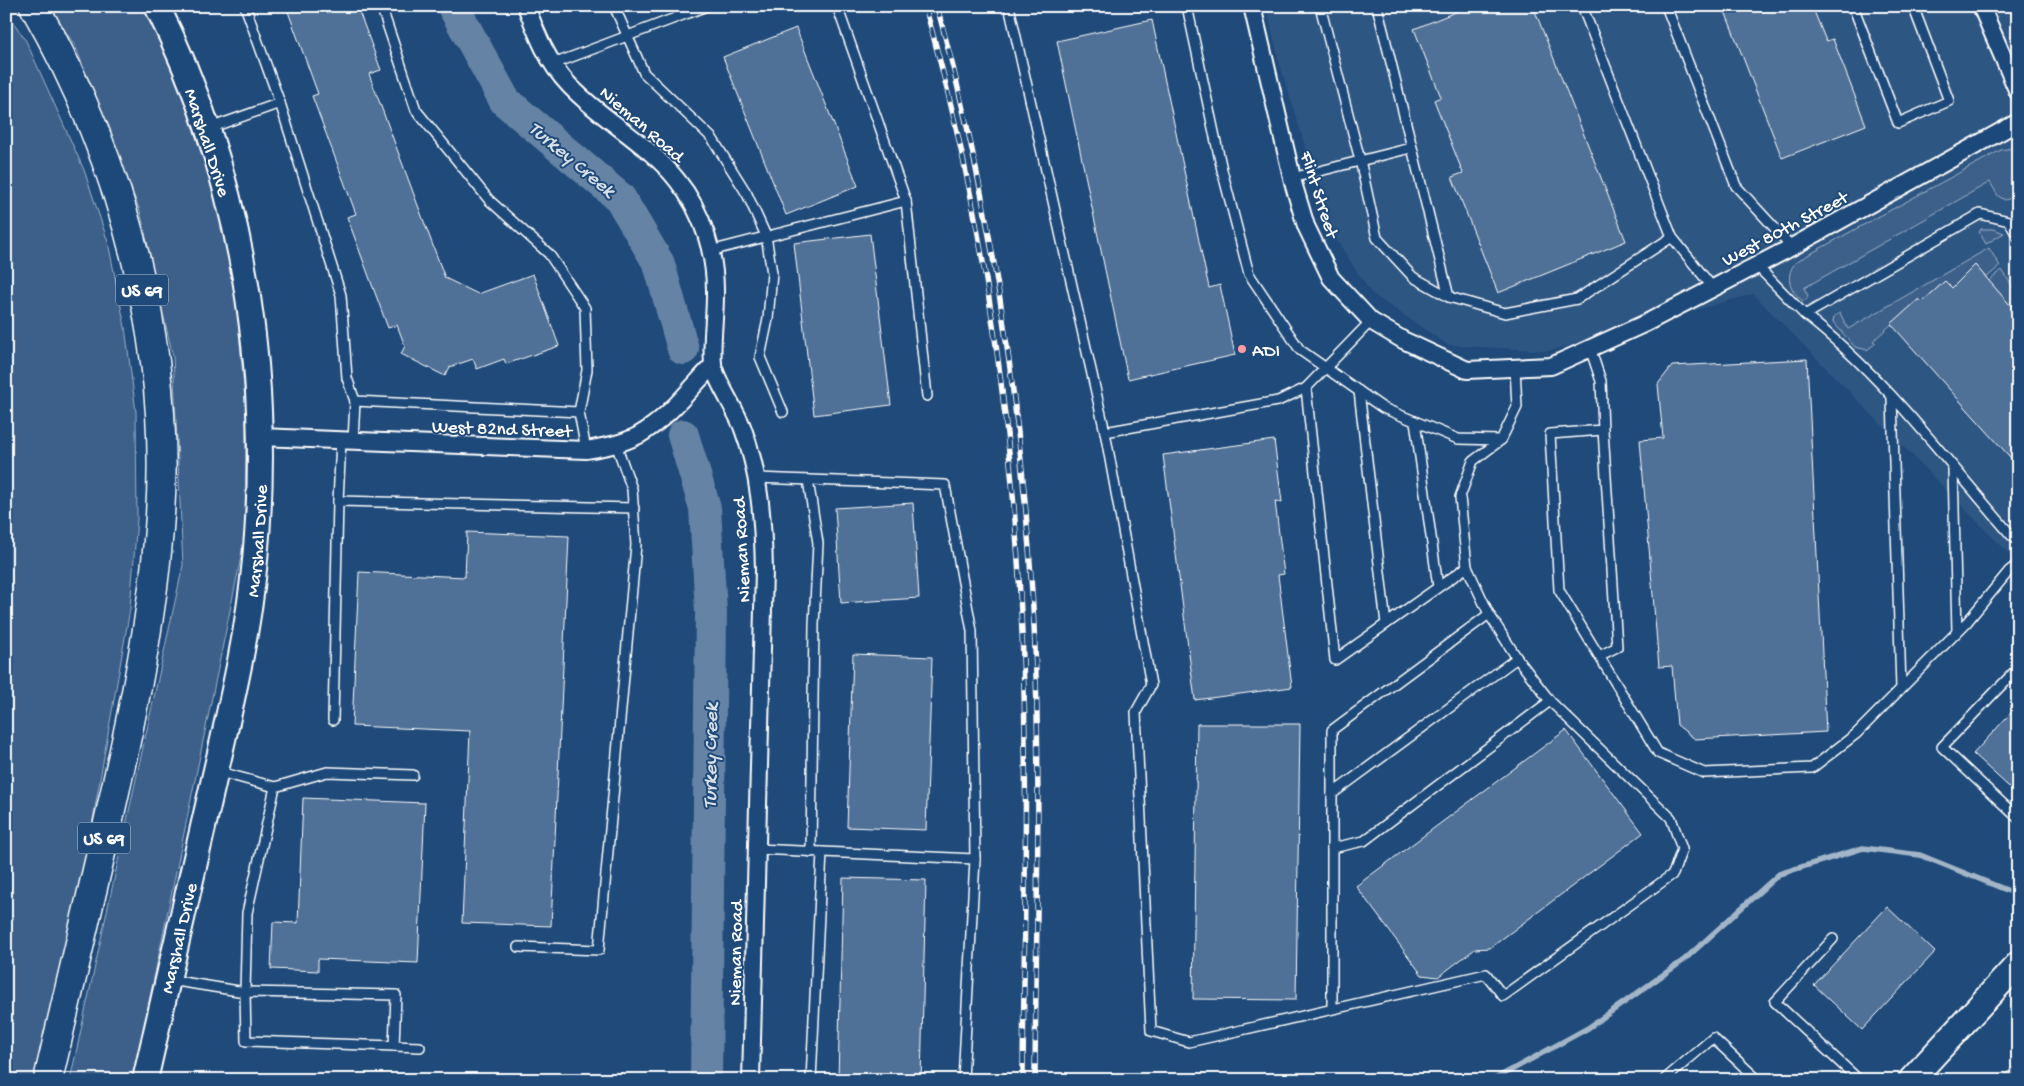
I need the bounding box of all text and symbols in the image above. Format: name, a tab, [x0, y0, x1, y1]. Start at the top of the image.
street label: Nieman Road	[593, 82, 689, 170]
street label: Marshall Drive	[177, 86, 234, 200]
water label: Turkey Creek	[523, 118, 620, 205]
street label: Flint Street	[1293, 148, 1343, 244]
street label: West 80th Street	[1719, 186, 1855, 273]
road number: US 69	[116, 274, 168, 306]
place label: ADI	[1252, 341, 1280, 364]
marker: ADI	[1236, 343, 1248, 355]
street label: West 82nd Street	[431, 417, 575, 445]
street label: Marshall Drive	[243, 484, 275, 599]
street label: Nieman Road	[729, 495, 758, 603]
water label: Turkey Creek	[700, 701, 725, 809]
road number: US 69	[78, 822, 130, 854]
street label: Marshall Drive	[157, 881, 205, 996]
street label: Nieman Road	[725, 898, 750, 1006]

